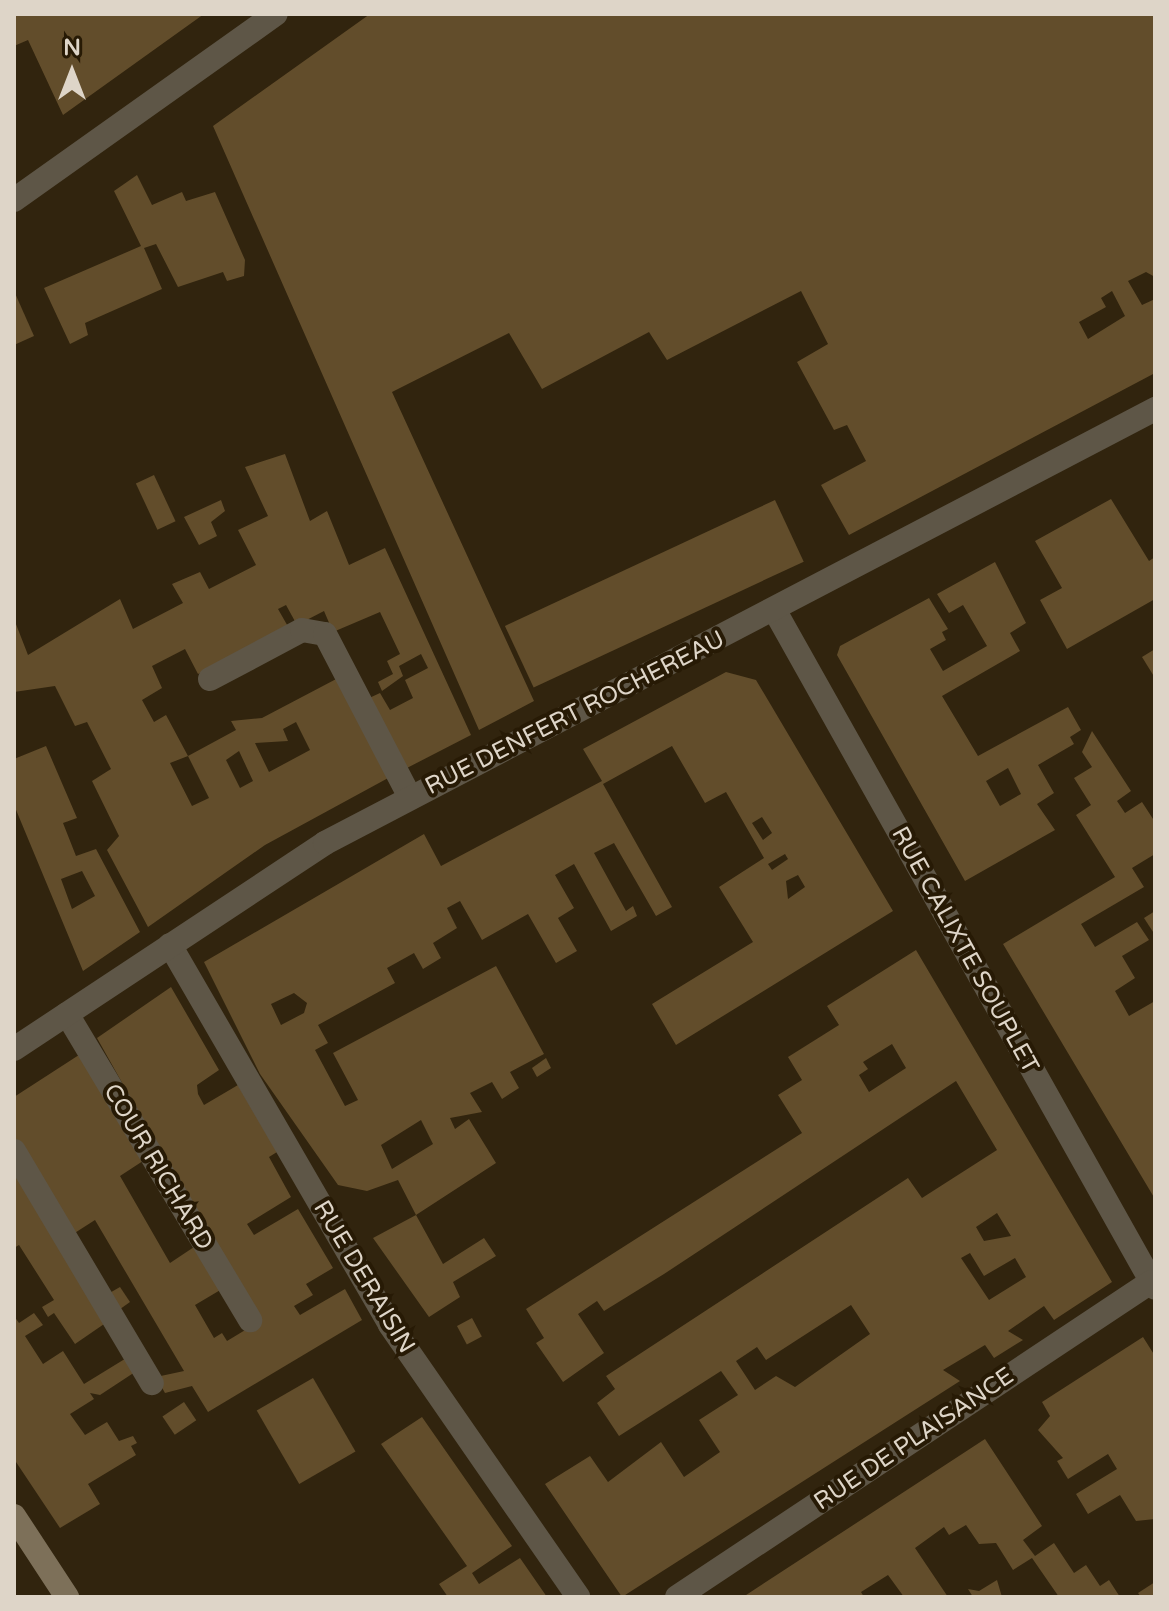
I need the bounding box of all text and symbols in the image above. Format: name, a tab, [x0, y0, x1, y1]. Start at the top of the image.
north arrow	[32, 32, 112, 112]
text: N	[63, 35, 81, 61]
street label: RUE DENFERT ROCHEREAU	[421, 625, 729, 801]
street label: RUE CALIXTE SOUPLET	[885, 822, 1045, 1078]
street label: COUR RICHARD	[97, 1079, 219, 1255]
street label: RUE DERAISIN	[307, 1195, 421, 1359]
street label: RUE DE PLAISANCE	[809, 1361, 1019, 1517]

